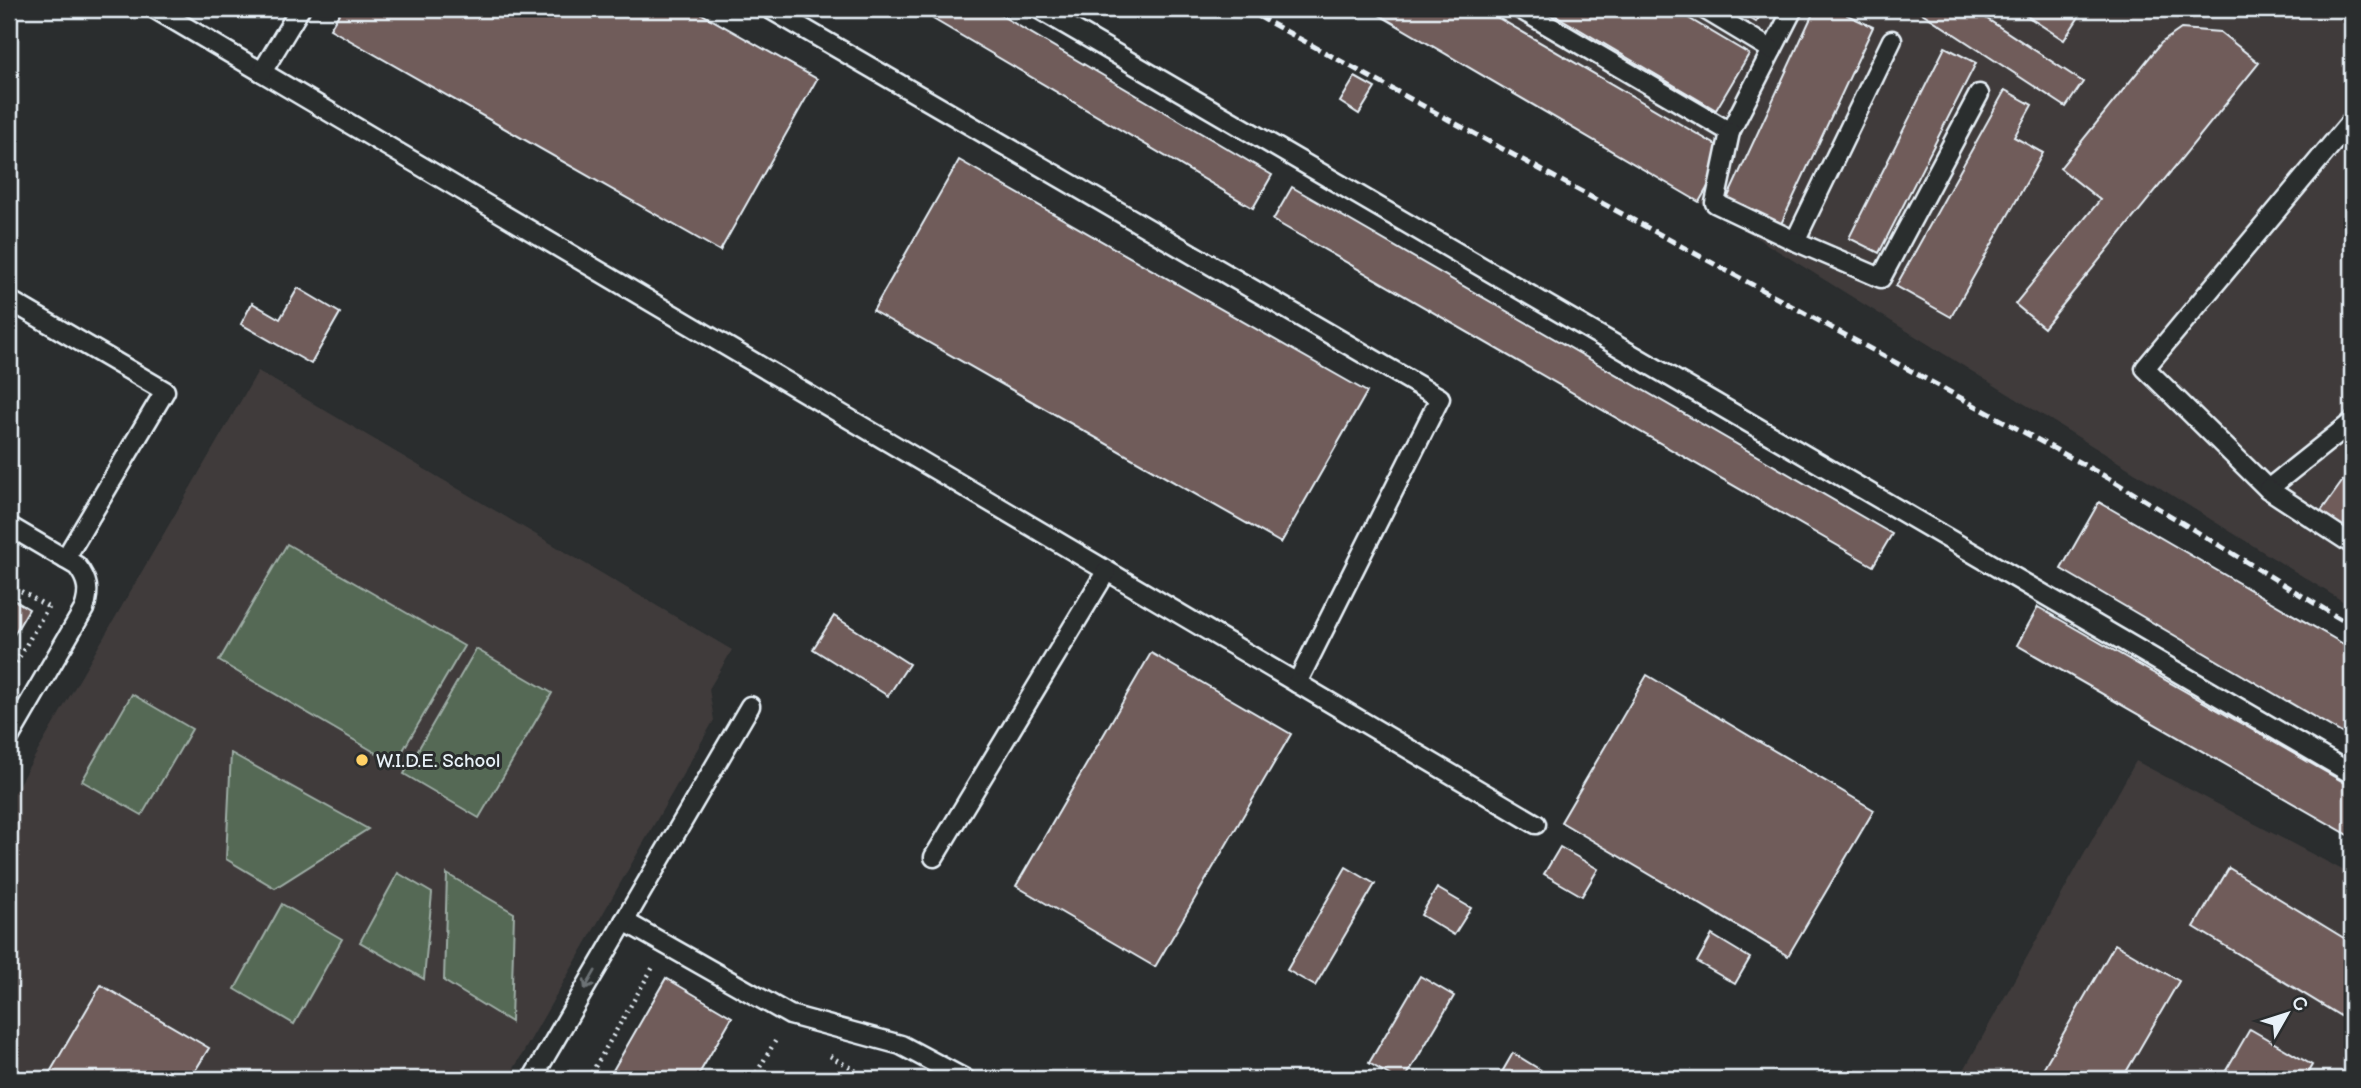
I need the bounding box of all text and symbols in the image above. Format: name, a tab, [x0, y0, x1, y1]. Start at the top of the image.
place label: W.I.D.E. School	[376, 750, 500, 773]
marker: W.I.D.E. School	[354, 752, 370, 768]
one-way arrow	[583, 969, 597, 989]
north arrow	[2252, 979, 2322, 1050]
text: С	[2286, 992, 2312, 1017]

